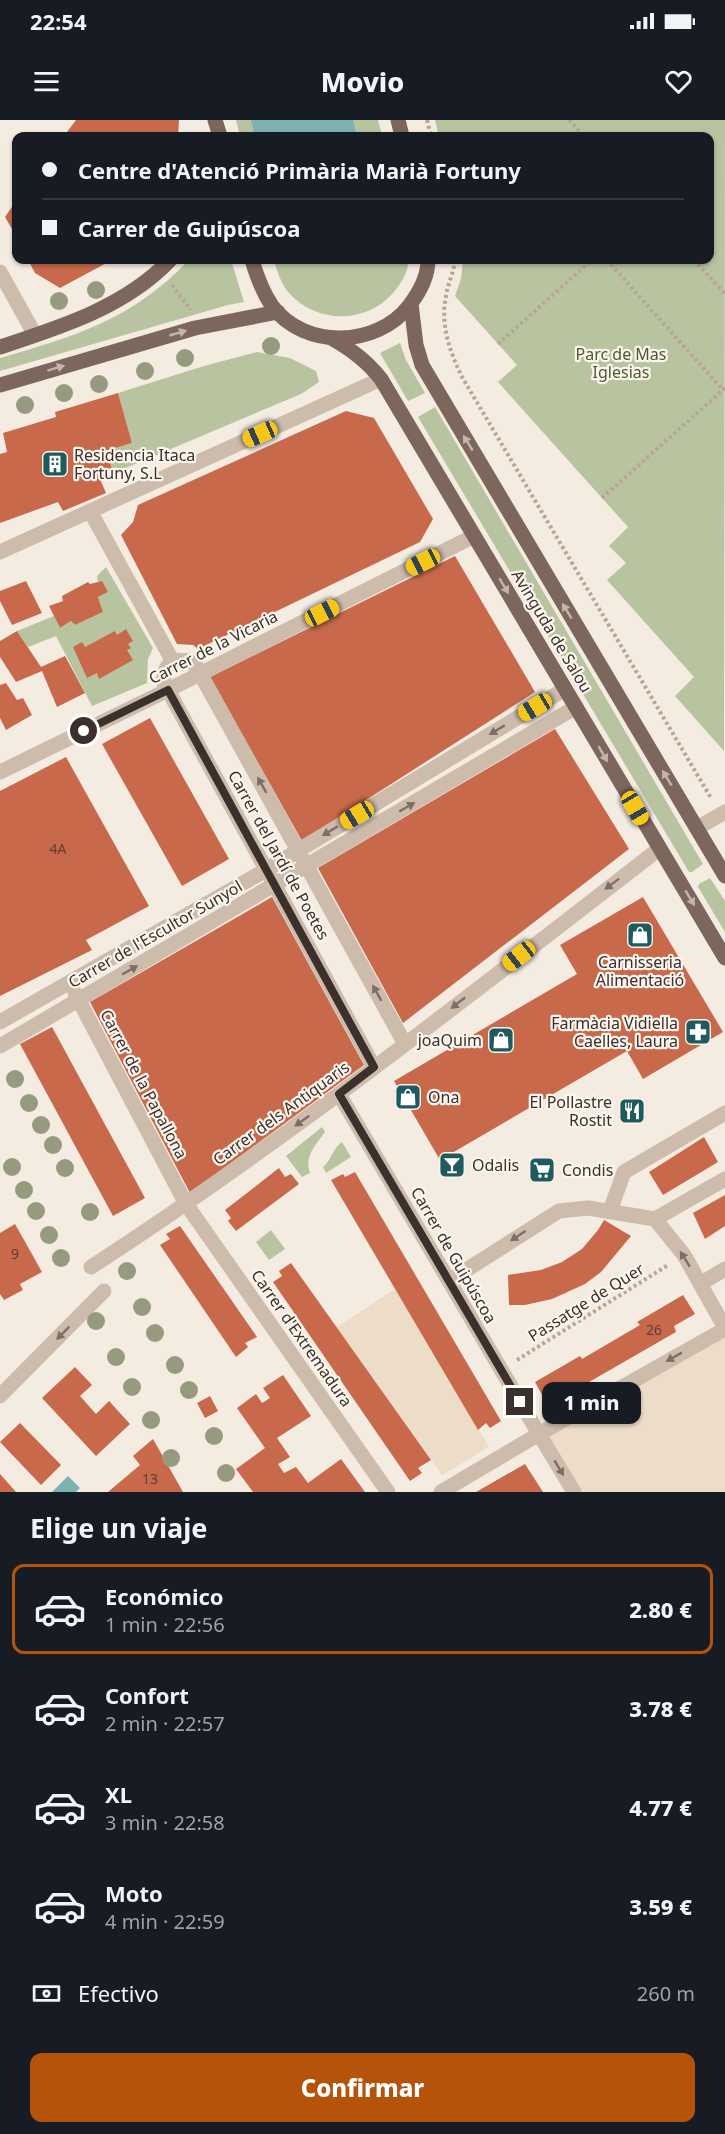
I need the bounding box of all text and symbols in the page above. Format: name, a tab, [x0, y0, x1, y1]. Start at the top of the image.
text: 22:54	[30, 6, 87, 36]
text: Movio	[321, 63, 404, 100]
icon: menu	[30, 65, 63, 98]
icon: heart	[662, 65, 695, 98]
text: Centre d'Atenció Primària Marià Fortuny	[78, 155, 521, 185]
text: Carrer de Guipúscoa	[78, 213, 300, 243]
one-way arrow	[169, 328, 187, 337]
park label: Parc de Mas Iglesias	[576, 343, 666, 383]
one-way arrow	[47, 363, 65, 373]
car	[240, 418, 280, 450]
one-way arrow	[463, 434, 473, 451]
place label: Residencia Itaca Fortuny, S.L	[74, 444, 195, 484]
building icon: Residencia Itaca Fortuny, S.L	[40, 449, 70, 479]
car	[403, 546, 443, 578]
street label: Avinguda de Salou	[507, 566, 597, 696]
one-way arrow	[498, 578, 509, 594]
car	[302, 597, 342, 629]
one-way arrow	[562, 603, 573, 619]
street label: Carrer de la Vicaria	[145, 605, 281, 689]
car	[515, 690, 555, 724]
route start	[70, 717, 97, 744]
one-way arrow	[489, 725, 505, 736]
one-way arrow	[598, 746, 609, 762]
street label: Carrer del Jardí de Poetes	[223, 766, 335, 944]
one-way arrow	[662, 770, 673, 786]
one-way arrow	[257, 777, 267, 794]
car	[618, 788, 652, 828]
car	[337, 798, 377, 832]
one-way arrow	[399, 802, 416, 812]
one-way arrow	[322, 826, 339, 837]
house number: 4A	[50, 839, 67, 858]
street label: Carrer de l'Escultor Sunyol	[64, 875, 246, 993]
one-way arrow	[605, 878, 620, 890]
one-way arrow	[684, 890, 695, 906]
shop icon: Carnisseria Alimentació	[625, 920, 655, 950]
car	[499, 938, 539, 974]
place label: Carnisseria Alimentació	[596, 951, 684, 991]
one-way arrow	[122, 964, 138, 975]
one-way arrow	[372, 984, 382, 1001]
one-way arrow	[450, 997, 466, 1009]
street label: Carrer de la Papallona	[95, 1005, 193, 1163]
place label: Farmàcia Vidiella Caelles, Laura	[551, 1012, 678, 1052]
pharmacy icon: Farmàcia Vidiella Caelles, Laura	[683, 1017, 713, 1047]
shop icon: joaQuim	[486, 1025, 516, 1055]
place label: joaQuim	[417, 1029, 482, 1051]
street label: Carrer dels Antiquaris	[208, 1056, 354, 1170]
shop icon: Ona	[393, 1082, 423, 1112]
place label: Ona	[428, 1086, 459, 1108]
place label: El Pollastre Rostit	[529, 1091, 612, 1131]
restaurant icon: El Pollastre Rostit	[617, 1096, 647, 1126]
one-way arrow	[295, 1114, 310, 1126]
bar icon: Odalis	[437, 1150, 467, 1180]
place label: Odalis	[472, 1154, 519, 1176]
supermarket icon: Condis	[527, 1155, 557, 1185]
place label: Condis	[562, 1159, 613, 1181]
street label: Carrer de Guipúscoa	[406, 1183, 502, 1327]
one-way arrow	[510, 1231, 527, 1242]
house number: 9	[11, 1244, 19, 1263]
one-way arrow	[680, 1251, 691, 1267]
street label: Passatge de Quer	[524, 1257, 648, 1347]
street label: Carrer d'Extremadura	[246, 1265, 358, 1411]
house number: 26	[646, 1320, 662, 1339]
one-way arrow	[56, 1325, 70, 1340]
one-way arrow	[666, 1352, 682, 1363]
callout: 1 min	[541, 1381, 640, 1423]
route end	[506, 1388, 533, 1415]
text: 1 min	[564, 1389, 619, 1416]
one-way arrow	[554, 1460, 564, 1477]
house number: 13	[142, 1469, 158, 1488]
text: Elige un viaje	[30, 1509, 207, 1546]
text: Económico	[105, 1581, 224, 1611]
icon: car	[33, 1582, 87, 1636]
text: 2.80 €	[629, 1594, 692, 1624]
text: 1 min · 22:56	[105, 1611, 225, 1638]
text: Confort	[105, 1680, 189, 1710]
icon: car	[33, 1681, 87, 1735]
text: 3.78 €	[629, 1693, 692, 1723]
text: 2 min · 22:57	[105, 1710, 225, 1737]
text: XL	[105, 1779, 132, 1809]
icon: car	[33, 1780, 87, 1834]
text: 4.77 €	[629, 1792, 692, 1822]
text: 3 min · 22:58	[105, 1809, 225, 1836]
text: Moto	[105, 1878, 163, 1908]
icon: car	[33, 1879, 87, 1933]
text: 3.59 €	[629, 1891, 692, 1921]
text: 4 min · 22:59	[105, 1908, 225, 1935]
icon: cash	[30, 1977, 63, 2010]
text: Efectivo	[78, 1978, 159, 2008]
text: 260 m	[637, 1980, 695, 2007]
button: Confirmar	[30, 2053, 695, 2122]

